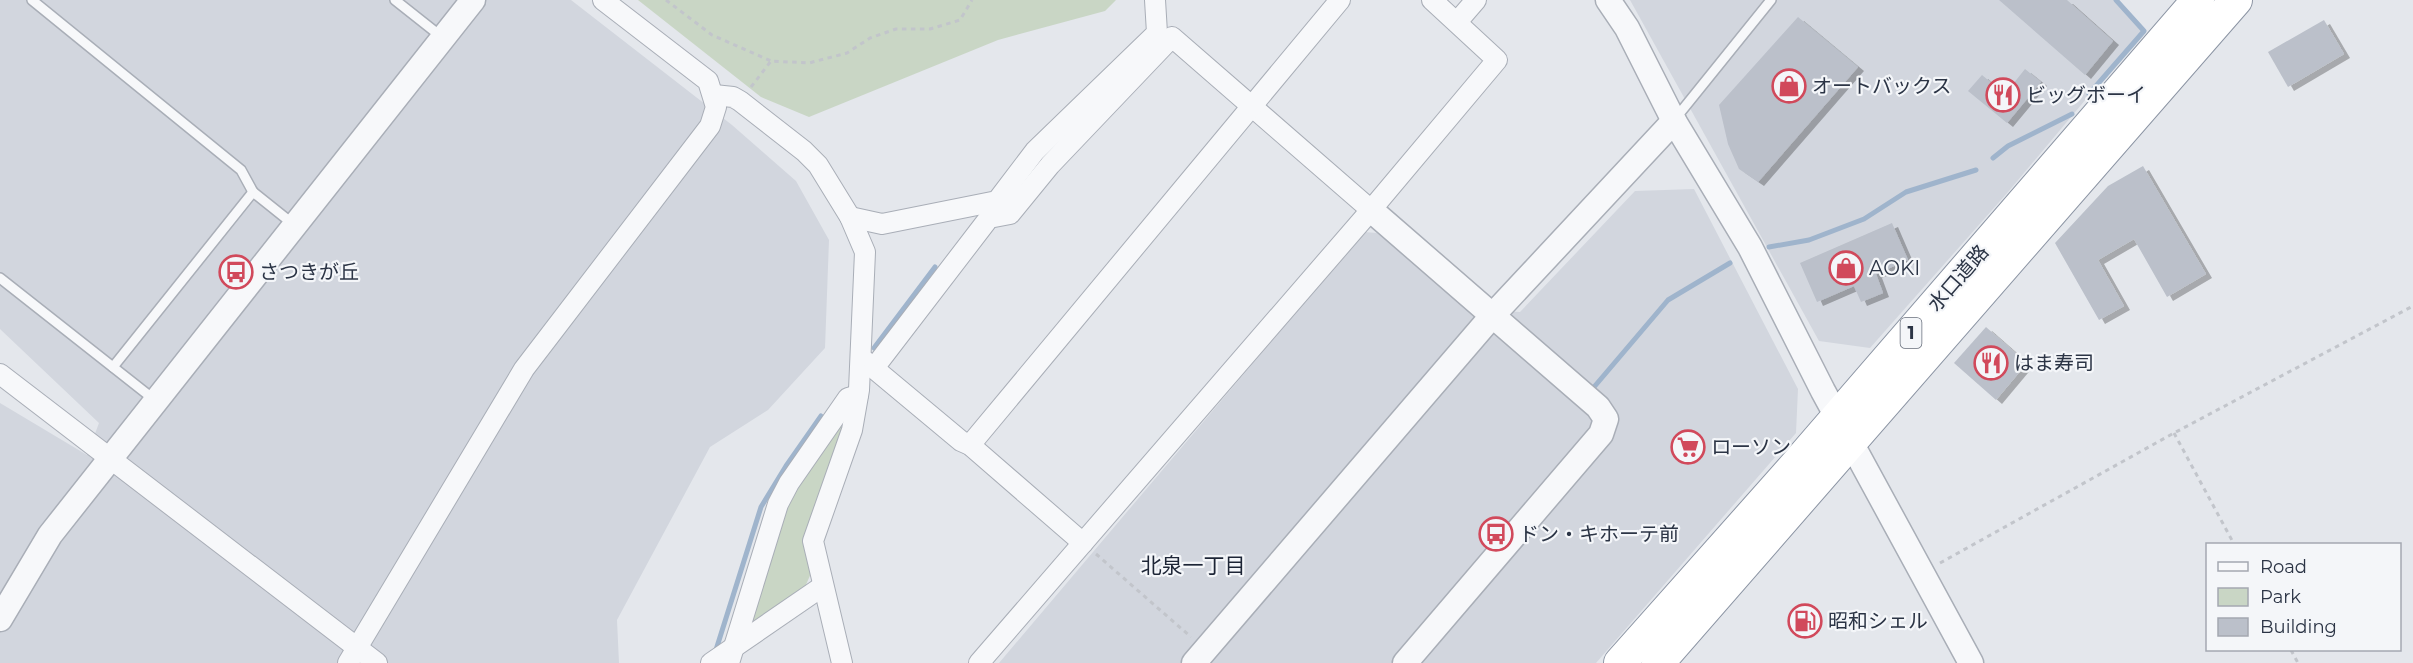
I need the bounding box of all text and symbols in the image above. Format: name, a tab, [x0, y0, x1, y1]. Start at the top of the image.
shop icon: オートバックス	[1771, 68, 1807, 104]
place label: オートバックス	[1812, 74, 1951, 98]
restaurant icon: ビッグボーイ	[1985, 77, 2021, 113]
place label: ビッグボーイ	[2026, 83, 2146, 107]
street label: 水口道路	[1923, 240, 1993, 316]
shop icon: AOKI	[1828, 250, 1864, 286]
bus stop icon: さつきが丘	[218, 254, 254, 290]
place label: AOKI	[1869, 256, 1920, 280]
place label: さつきが丘	[259, 260, 359, 284]
road number: 1	[1900, 318, 1922, 348]
restaurant icon: はま寿司	[1973, 345, 2009, 381]
place label: はま寿司	[2014, 351, 2094, 375]
supermarket icon: ローソン	[1670, 429, 1706, 465]
place label: ローソン	[1711, 435, 1791, 459]
bus stop icon: ドン・キホーテ前	[1478, 516, 1514, 552]
place label: ドン・キホーテ前	[1519, 522, 1679, 546]
legend	[2206, 543, 2401, 651]
district label: 北泉一丁目	[1141, 553, 1246, 578]
text: Road	[2260, 556, 2307, 578]
text: Park	[2260, 586, 2301, 608]
fuel station icon: 昭和シェル	[1787, 603, 1823, 639]
place label: 昭和シェル	[1828, 609, 1928, 633]
text: Building	[2260, 616, 2337, 638]

